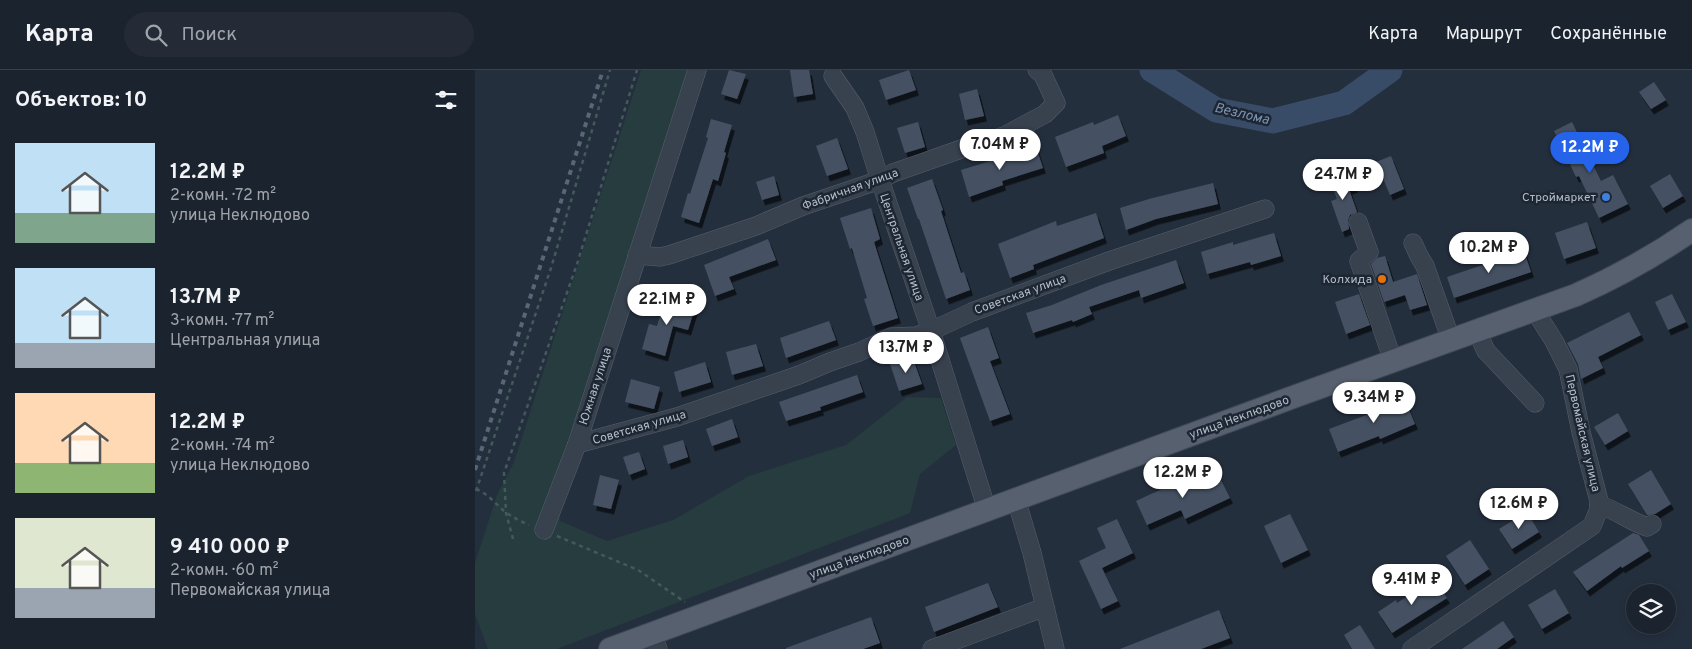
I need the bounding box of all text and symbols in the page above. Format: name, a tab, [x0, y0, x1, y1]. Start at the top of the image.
search box	[124, 12, 474, 57]
text: Карта	[25, 20, 94, 50]
icon: search	[142, 21, 170, 49]
text: Поиск	[182, 23, 237, 47]
text: Карта	[1368, 23, 1418, 46]
text: Маршрут	[1446, 23, 1522, 46]
text: Сохранённые	[1550, 23, 1667, 46]
icon: filters	[432, 86, 460, 114]
text: Объектов: 10	[15, 87, 147, 114]
water label: Везлома	[1213, 100, 1271, 129]
pin: 7.04M ₽	[954, 128, 1046, 171]
pin: 12.2M ₽	[1544, 132, 1636, 174]
text: 7.04M ₽	[971, 135, 1029, 155]
text: 12.2M ₽	[1561, 138, 1619, 158]
pin: 24.7M ₽	[1297, 158, 1389, 201]
text: 12.2M ₽	[170, 159, 245, 186]
icon: home	[55, 163, 115, 223]
street label: Фабричная улица	[800, 165, 901, 215]
text: 24.7M ₽	[1314, 165, 1372, 185]
text: 2-комн. · 72 m²	[170, 186, 276, 206]
place label: Строймаркет	[1522, 190, 1597, 206]
marker: Строймаркет	[1600, 191, 1612, 203]
street label: Центральная улица	[875, 192, 927, 303]
text: улица Неклюдово	[170, 206, 310, 226]
pin: 10.2M ₽	[1443, 232, 1535, 274]
text: 10.2M ₽	[1460, 238, 1518, 258]
street label: Советская улица	[972, 271, 1068, 319]
place label: Колхида	[1323, 272, 1372, 288]
marker: Колхида	[1376, 273, 1388, 285]
text: 13.7M ₽	[170, 284, 241, 311]
pin: 22.1M ₽	[621, 284, 713, 326]
icon: home	[55, 288, 115, 348]
text: 22.1M ₽	[638, 290, 696, 310]
text: 3-комн. · 77 m²	[170, 311, 274, 331]
text: Центральная улица	[170, 331, 320, 351]
pin: 13.7M ₽	[860, 332, 952, 374]
text: 13.7M ₽	[879, 338, 933, 358]
street label: Южная улица	[576, 346, 616, 427]
street label: Первомайская улица	[1561, 373, 1603, 494]
pin: 9.34M ₽	[1328, 382, 1420, 424]
text: 9.34M ₽	[1343, 388, 1405, 408]
street label: улица Неклюдово	[1187, 392, 1292, 443]
street label: Советская улица	[591, 407, 688, 449]
text: 12.2M ₽	[170, 409, 245, 436]
icon: home	[55, 413, 115, 473]
text: 2-комн. · 74 m²	[170, 436, 275, 456]
text: улица Неклюдово	[170, 456, 310, 476]
pin: 12.2M ₽	[1137, 456, 1229, 499]
text: 12.2M ₽	[1154, 463, 1212, 483]
pin: 12.6M ₽	[1473, 488, 1565, 530]
text: 12.6M ₽	[1490, 494, 1548, 514]
street label: улица Неклюдово	[807, 532, 912, 583]
text: 9 410 000 ₽	[170, 534, 290, 561]
icon: home	[55, 538, 115, 598]
text: 2-комн. · 60 m²	[170, 561, 279, 581]
pin: 9.41M ₽	[1366, 564, 1458, 606]
text: 9.41M ₽	[1383, 570, 1441, 590]
text: Первомайская улица	[170, 581, 330, 601]
map controls	[1626, 584, 1676, 634]
button: layers	[1626, 584, 1676, 634]

